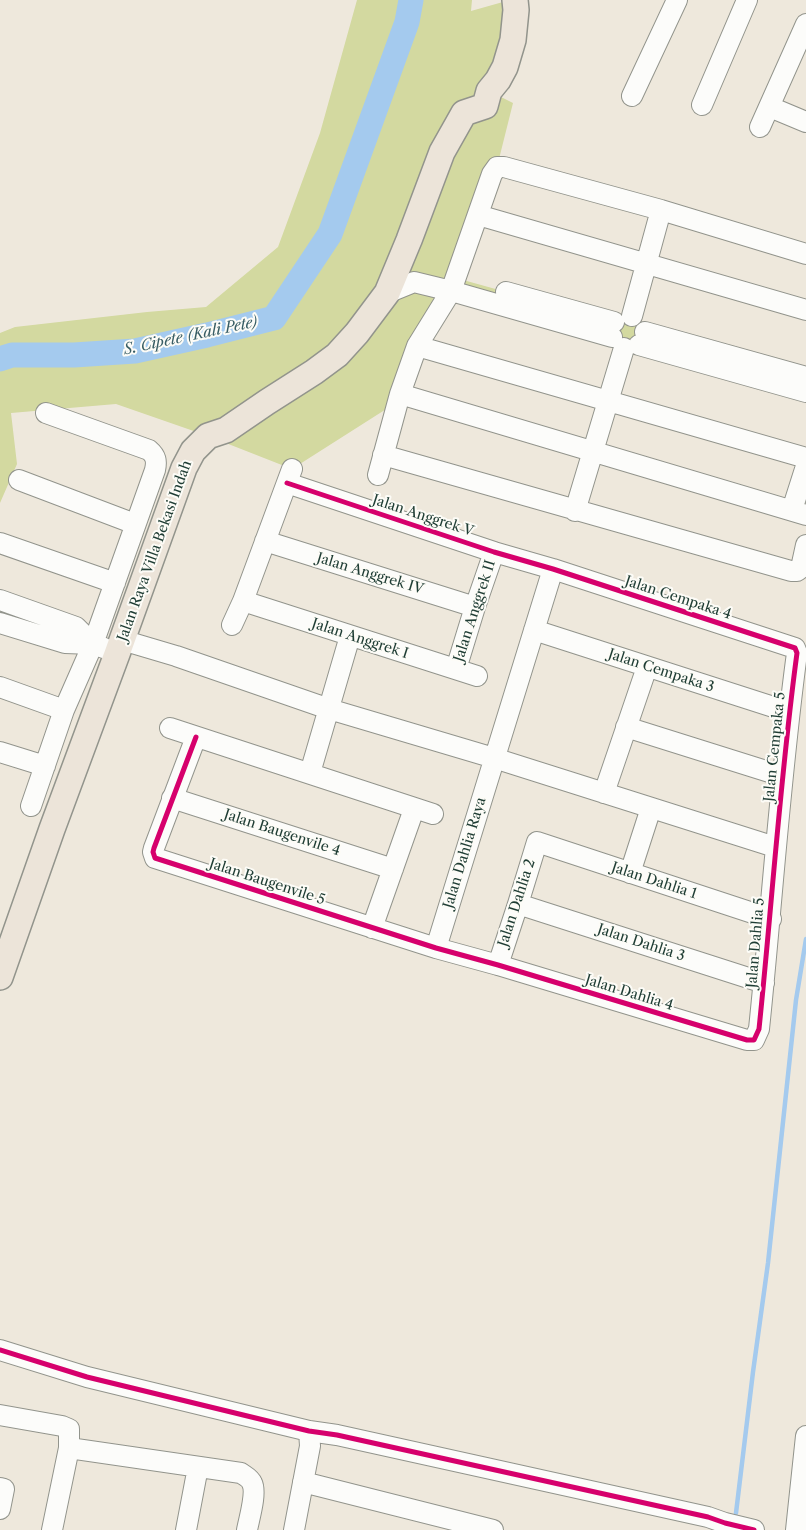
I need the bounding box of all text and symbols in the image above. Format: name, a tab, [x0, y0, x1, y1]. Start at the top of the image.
water label: S. Cipete (Kali Pete)	[122, 313, 260, 359]
street label: Jalan Raya Villa Bekasi Indah	[114, 458, 196, 644]
street label: Jalan Anggrek V	[370, 492, 476, 540]
street label: Jalan Anggrek IV	[315, 550, 425, 598]
street label: Jalan Anggrek II	[451, 558, 499, 664]
street label: Jalan Cempaka 4	[623, 573, 733, 623]
street label: Jalan Anggrek I	[310, 615, 410, 663]
street label: Jalan Cempaka 3	[606, 646, 716, 696]
street label: Jalan Cempaka 5	[761, 691, 789, 803]
street label: Jalan Dahlia Raya	[440, 795, 490, 911]
street label: Jalan Baugenvile 4	[222, 806, 342, 860]
street label: Jalan Baugenvile 5	[207, 855, 327, 909]
street label: Jalan Dahlia 2	[495, 857, 539, 949]
street label: Jalan Dahlia 1	[609, 859, 699, 903]
street label: Jalan Dahlia 5	[744, 897, 768, 989]
street label: Jalan Dahlia 3	[595, 921, 687, 965]
street label: Jalan Dahlia 4	[583, 972, 675, 1014]

